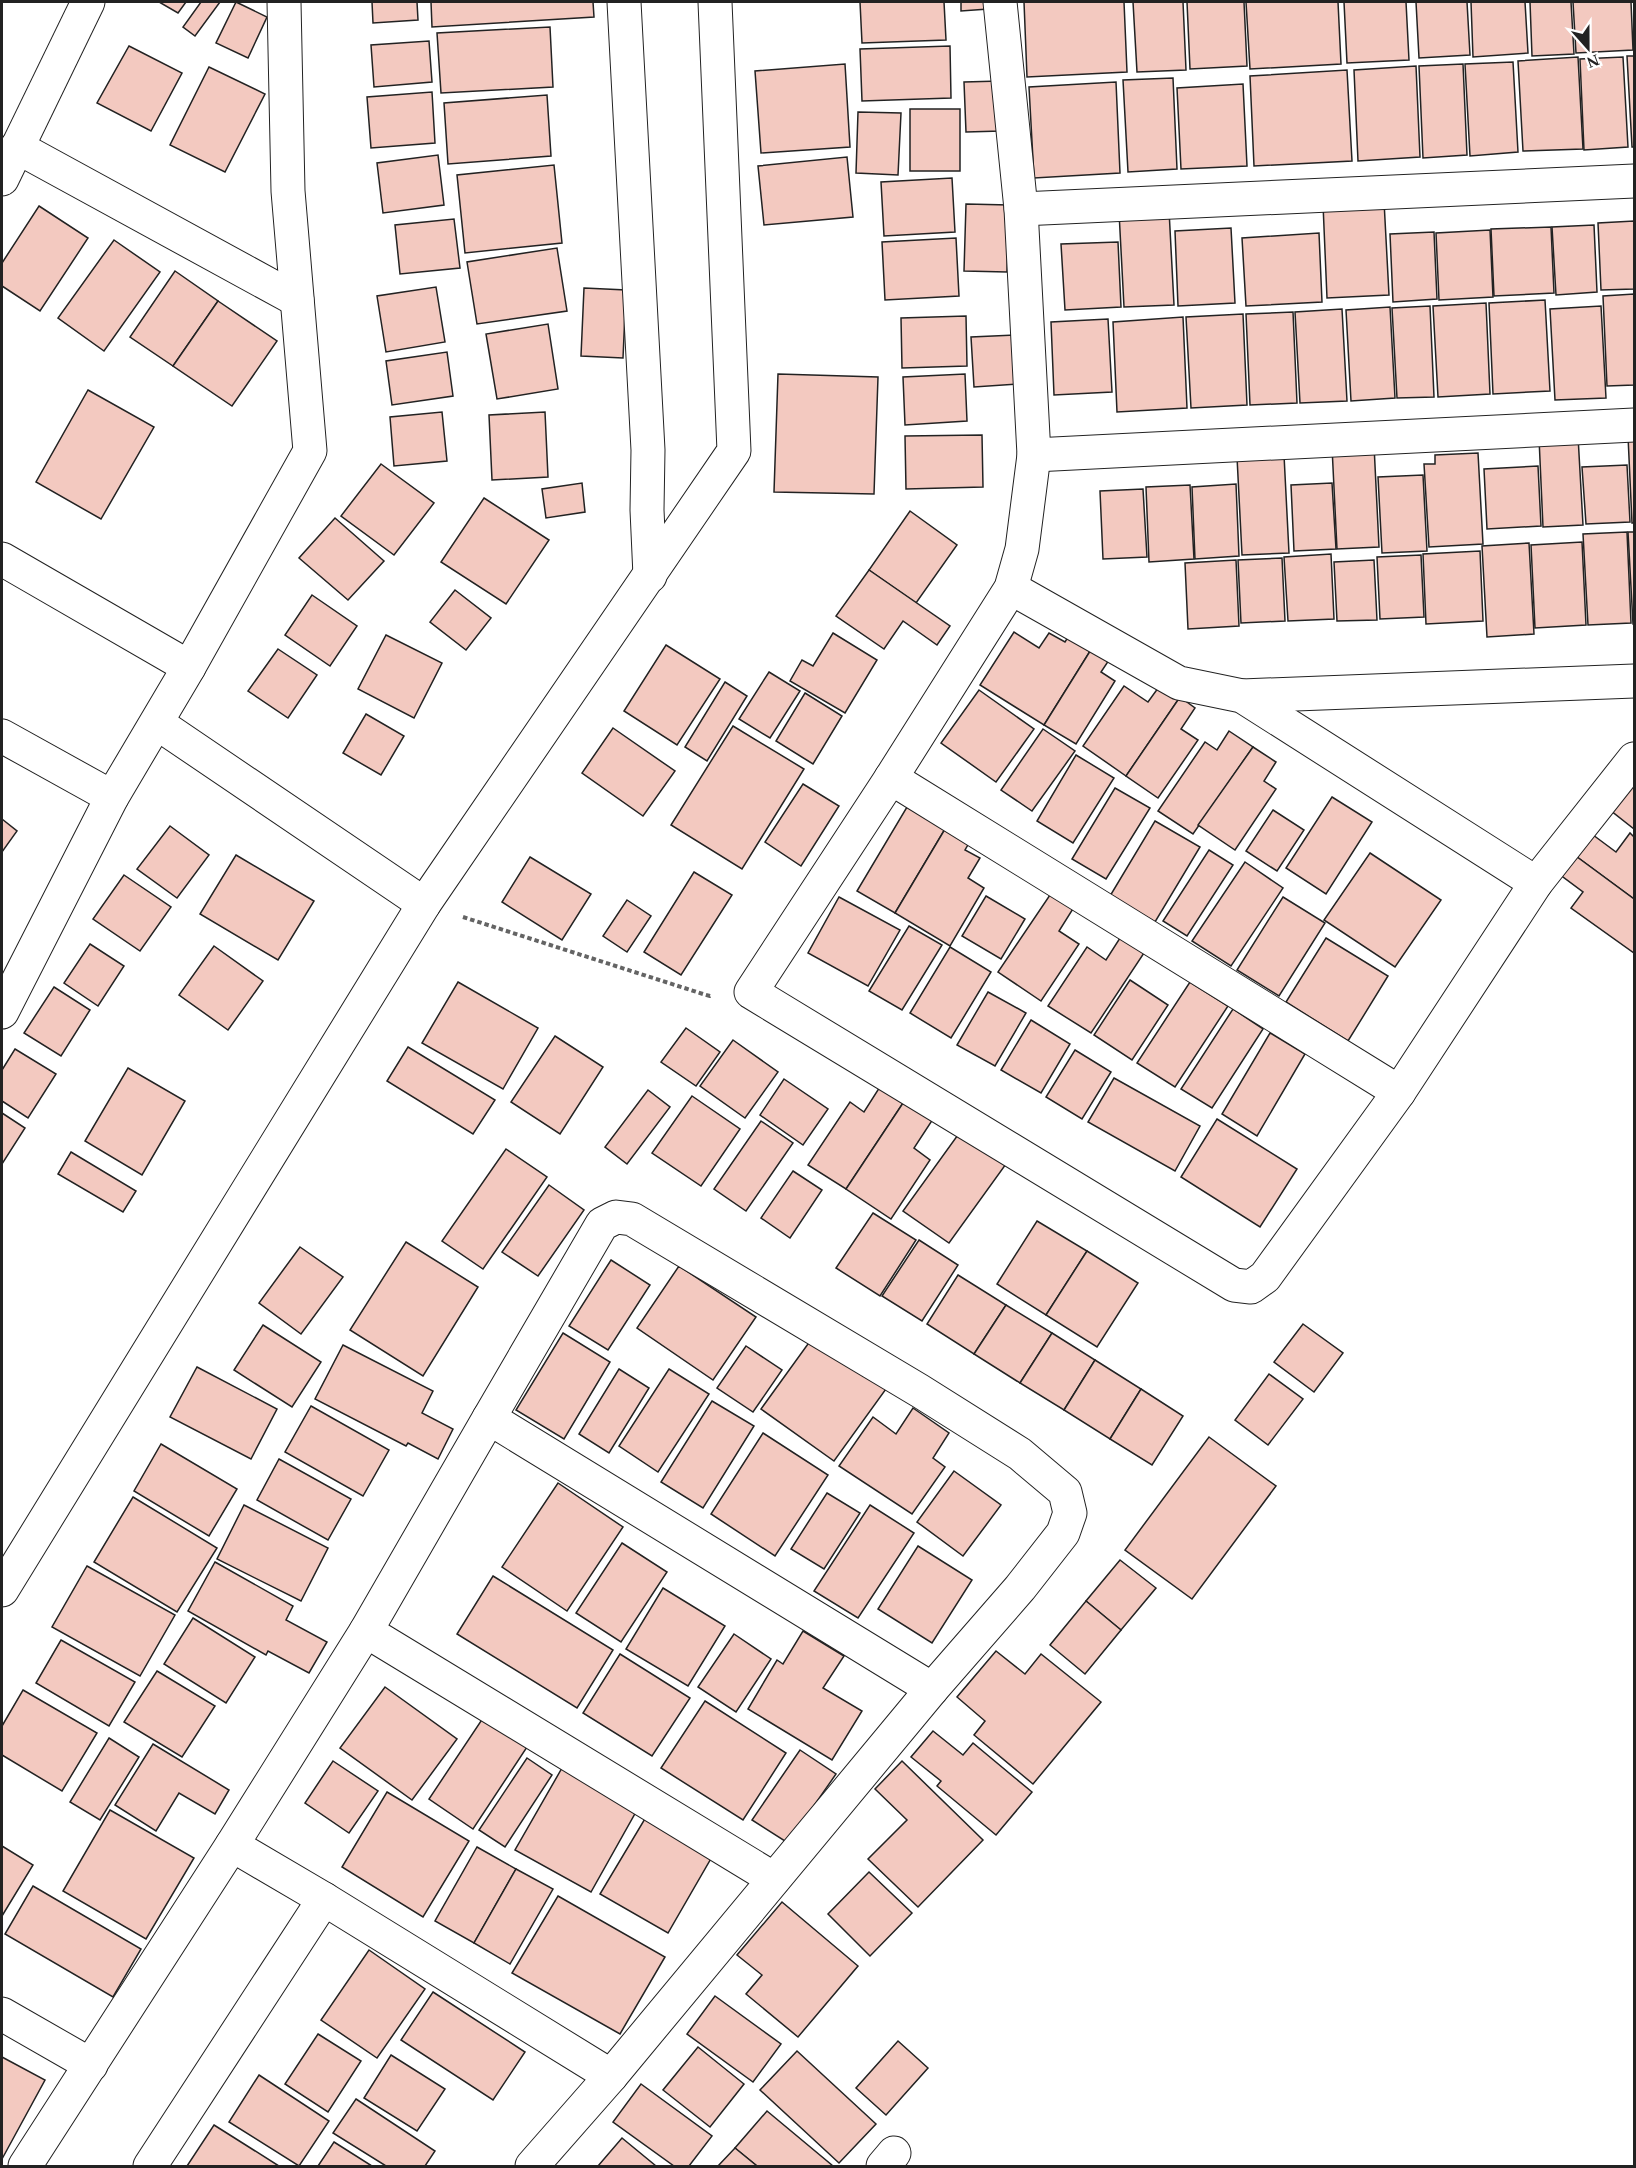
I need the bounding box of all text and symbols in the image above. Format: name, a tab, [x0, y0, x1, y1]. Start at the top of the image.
north arrow	[1558, 18, 1618, 78]
text: N	[1584, 52, 1602, 72]

